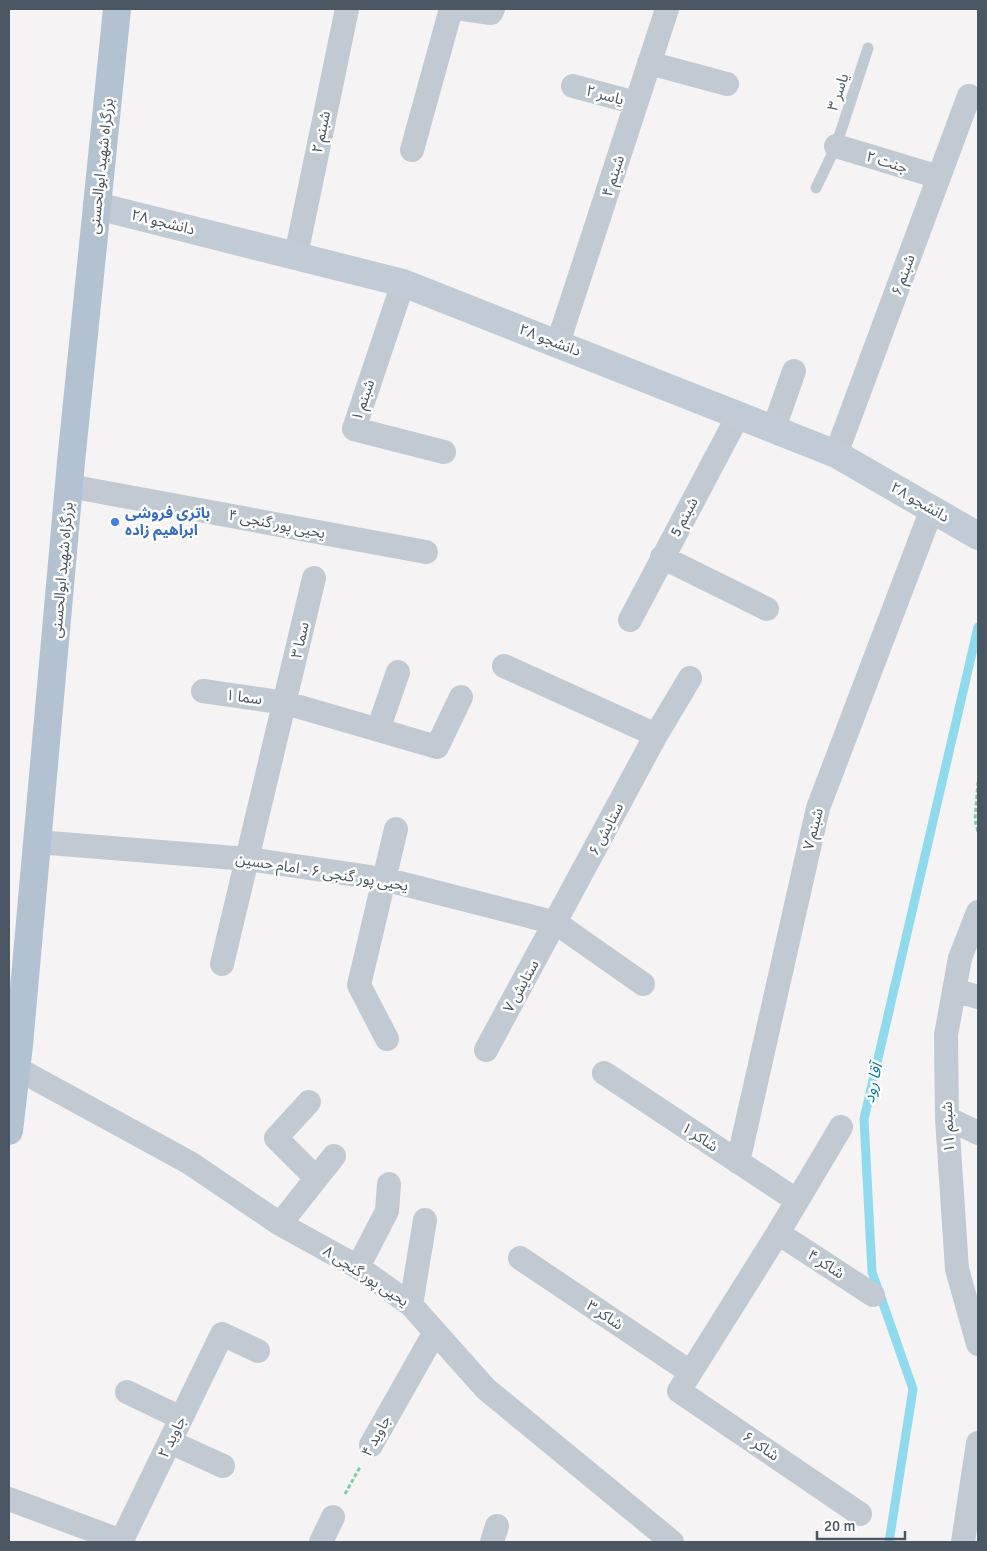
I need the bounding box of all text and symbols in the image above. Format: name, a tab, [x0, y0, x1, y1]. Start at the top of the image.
street label: یاسر ۳	[823, 71, 853, 113]
street label: یاسر ۲	[584, 81, 626, 109]
street label: بزرگراه شهید ابوالحسنی	[85, 97, 117, 235]
street label: شبنم ۲	[308, 109, 336, 155]
street label: جنت ۲	[864, 147, 910, 177]
street label: شبنم ۴	[598, 153, 630, 200]
street label: دانشجو ۲۸	[129, 205, 197, 239]
street label: شبنم ۶	[887, 252, 921, 299]
street label: دانشجو ۲۸	[517, 320, 583, 360]
street label: شبنم ۱	[348, 377, 380, 424]
street label: دانشجو ۲۸	[888, 478, 952, 526]
street label: شبنم 5	[666, 494, 704, 541]
street label: بزرگراه شهید ابوالحسنی	[47, 501, 77, 639]
place label: باتری فروشی ابراهیم زاده	[125, 504, 210, 541]
street label: یحیی پور گنجی ۴	[227, 506, 327, 543]
marker: باتری فروشی ابراهیم زاده	[109, 516, 121, 528]
street label: سما ۳	[287, 620, 313, 660]
street label: سما ۱	[225, 686, 264, 708]
street label: ستایش ۶	[585, 799, 627, 858]
street label: شبنم ۷	[799, 806, 829, 852]
street label: یحیی پور گنجی ۶ - امام حسین	[234, 849, 410, 897]
street label: ستایش ۷	[499, 956, 543, 1015]
water label: آقا رود	[859, 1058, 888, 1105]
street label: شبنم ۱۱	[938, 1101, 960, 1153]
street label: شاکر ۱	[678, 1118, 722, 1156]
street label: یحیی پور گنجی ۸	[319, 1242, 412, 1311]
street label: شاکر ۴	[804, 1246, 848, 1283]
street label: شاکر ۳	[583, 1296, 627, 1334]
street label: جاوید ۴	[357, 1412, 395, 1460]
street label: جاوید ۲	[154, 1413, 190, 1461]
street label: شاکر ۶	[739, 1427, 783, 1465]
scale bar	[817, 1508, 904, 1540]
text: 20 m	[824, 1517, 855, 1535]

